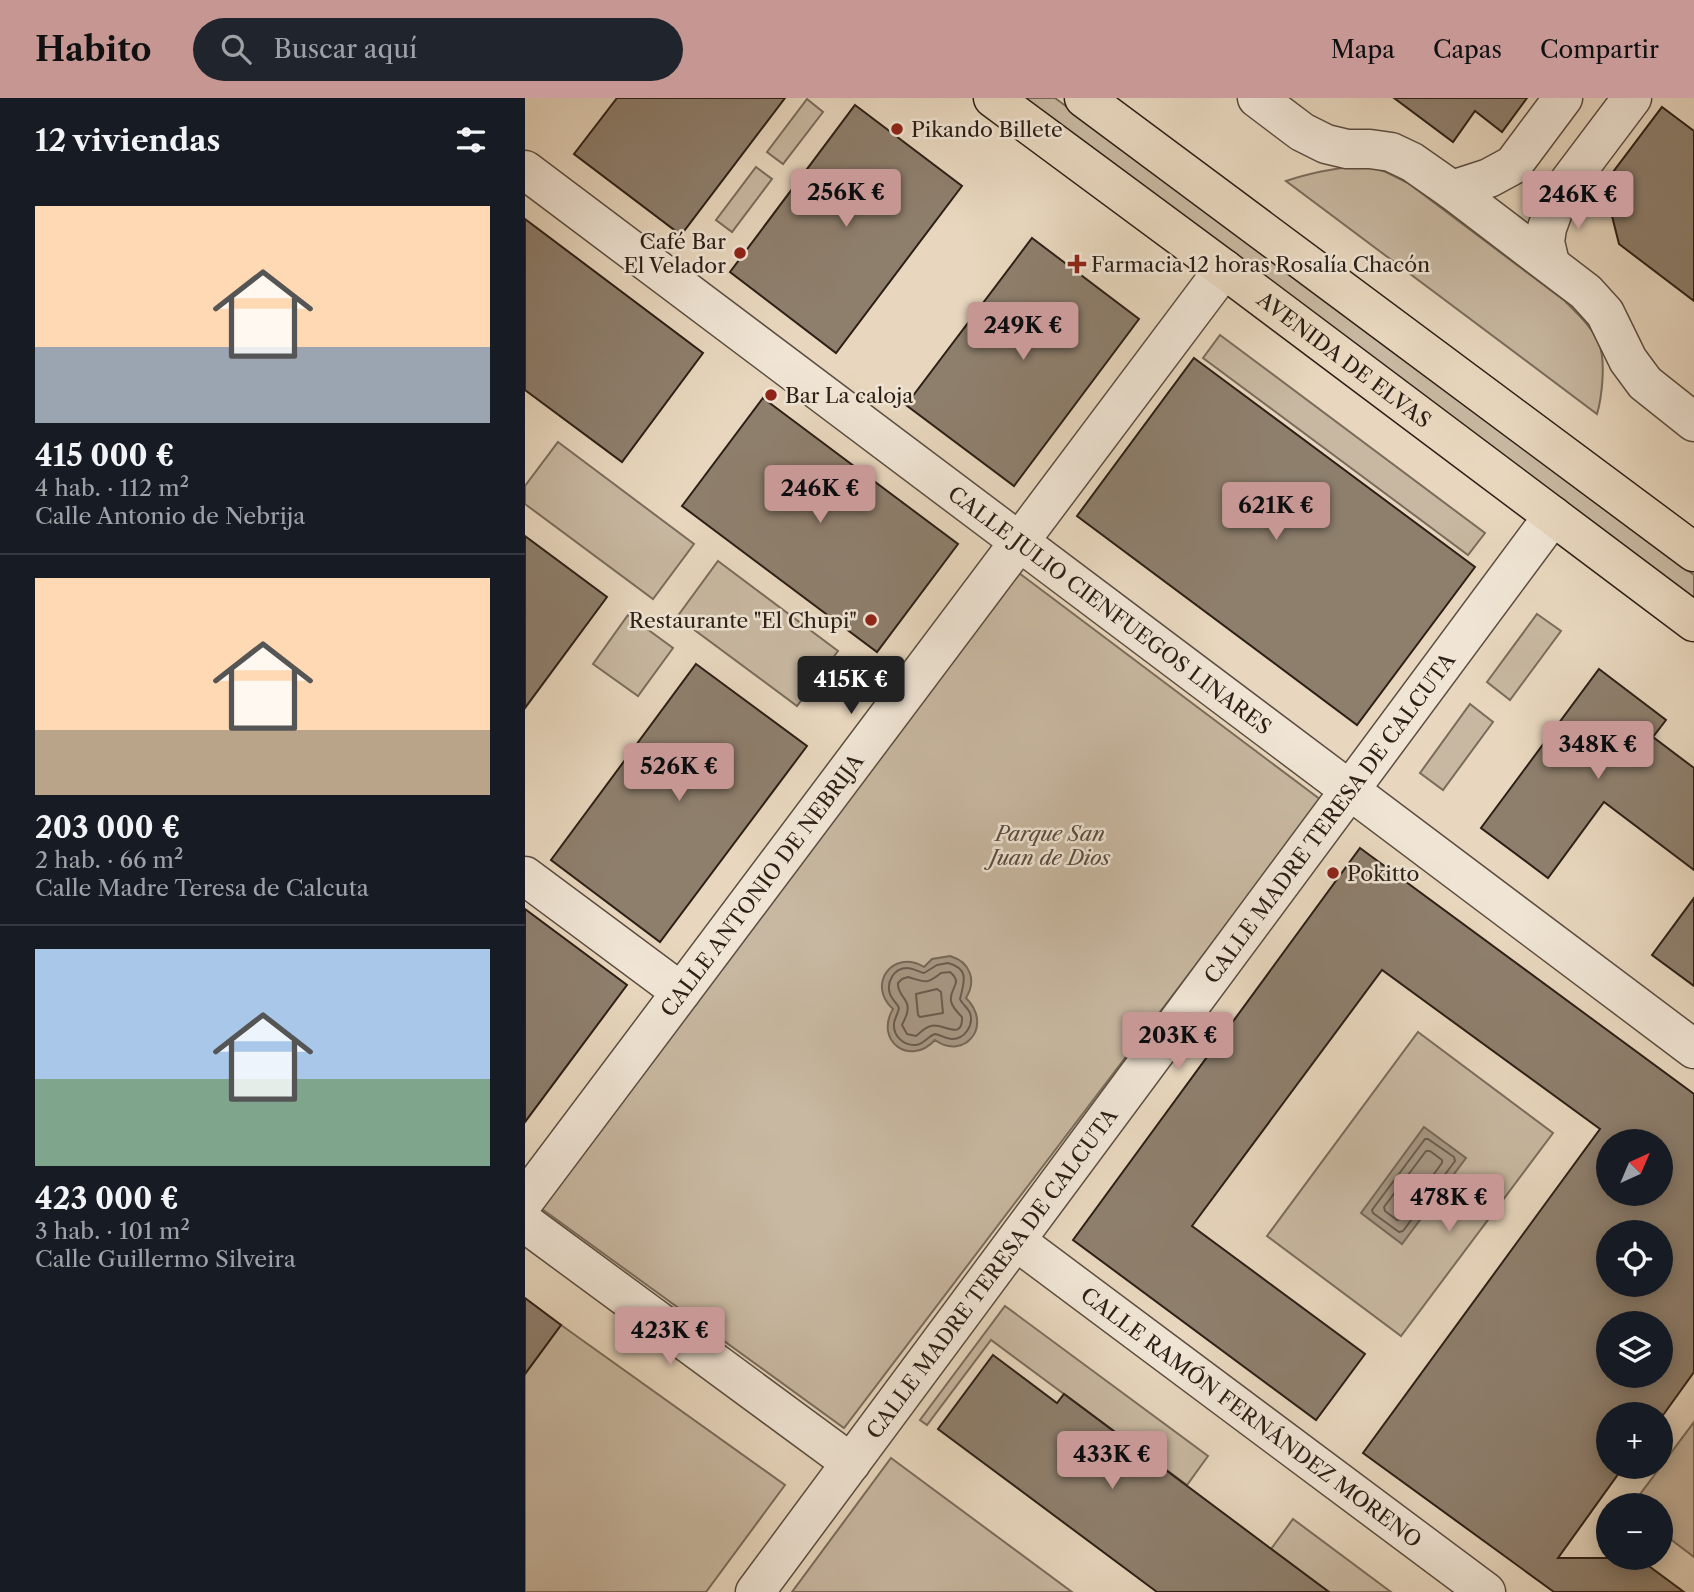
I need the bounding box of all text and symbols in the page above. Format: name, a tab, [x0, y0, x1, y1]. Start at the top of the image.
search box	[193, 18, 683, 81]
text: Habito	[35, 29, 151, 70]
icon: search	[217, 30, 255, 68]
text: Buscar aquí	[273, 33, 417, 65]
text: Mapa	[1331, 35, 1395, 64]
text: Capas	[1433, 35, 1502, 64]
text: Compartir	[1540, 35, 1659, 64]
place label: Pikando Billete	[911, 117, 1063, 142]
icon: filters	[452, 121, 490, 159]
marker: Pikando Billete	[889, 121, 905, 137]
text: 12 viviendas	[35, 122, 220, 159]
pin: 256K €	[789, 170, 903, 229]
pin: 246K €	[1521, 172, 1635, 231]
text: 256K €	[807, 178, 885, 206]
text: 246K €	[1538, 180, 1618, 208]
place label: Café Bar El Velador	[624, 229, 726, 278]
marker: Café Bar El Velador	[732, 245, 748, 261]
icon: home	[200, 251, 326, 377]
place label: Farmacia 12 horas Rosalía Chacón	[1091, 252, 1430, 277]
marker: Farmacia 12 horas Rosalía Chacón	[1069, 256, 1085, 272]
street label: AVENIDA DE ELVAS	[1252, 286, 1436, 433]
pin: 249K €	[966, 302, 1080, 362]
text: 249K €	[983, 311, 1063, 339]
place label: Bar La caloja	[785, 383, 914, 408]
marker: Bar La caloja	[763, 387, 779, 403]
text: 415 000 €	[35, 437, 174, 474]
pin: 246K €	[763, 466, 877, 525]
text: 4 hab. · 112 m²	[35, 474, 189, 502]
text: 246K €	[780, 474, 860, 502]
street label: CALLE JULIO CIENFUEGOS LINARES	[944, 480, 1276, 739]
pin: 621K €	[1219, 482, 1333, 542]
text: 621K €	[1238, 491, 1314, 519]
text: Calle Antonio de Nebrija	[35, 502, 305, 530]
place label: Restaurante "El Chupi"	[629, 608, 857, 633]
marker: Restaurante "El Chupi"	[863, 612, 879, 628]
icon: home	[200, 623, 326, 749]
street label: CALLE MADRE TERESA DE CALCUTA	[1199, 647, 1460, 988]
pin: 415K €	[794, 656, 908, 716]
text: 415K €	[814, 665, 888, 693]
pin: 348K €	[1541, 722, 1655, 781]
text: 348K €	[1559, 730, 1638, 758]
pin: 526K €	[622, 744, 736, 803]
street label: CALLE ANTONIO DE NEBRIJA	[655, 748, 869, 1021]
text: 526K €	[640, 752, 718, 780]
text: 203 000 €	[35, 809, 180, 846]
park label: Parque San Juan de Dios	[983, 821, 1111, 870]
text: 2 hab. · 66 m²	[35, 846, 183, 874]
place label: Pokitto	[1347, 861, 1419, 886]
marker: Pokitto	[1325, 865, 1341, 881]
text: Calle Madre Teresa de Calcuta	[35, 874, 369, 902]
icon: home	[200, 994, 326, 1120]
pin: 203K €	[1121, 1012, 1235, 1072]
text: 203K €	[1138, 1021, 1218, 1049]
street label: CALLE MADRE TERESA DE CALCUTA	[861, 1103, 1122, 1443]
north arrow	[1596, 1129, 1673, 1206]
map controls	[1596, 1129, 1673, 1570]
pin: 478K €	[1392, 1174, 1506, 1234]
text: 423 000 €	[35, 1180, 179, 1217]
text: 478K €	[1410, 1183, 1488, 1211]
text: 3 hab. · 101 m²	[35, 1217, 190, 1245]
button: locate	[1596, 1220, 1673, 1297]
text: Calle Guillermo Silveira	[35, 1245, 296, 1273]
street label: CALLE RAMÓN FERNÁNDEZ MORENO	[1076, 1282, 1427, 1552]
pin: 423K €	[613, 1308, 727, 1367]
button: layers	[1596, 1311, 1673, 1388]
text: 423K €	[631, 1316, 709, 1344]
button: +	[1596, 1402, 1673, 1479]
pin: 433K €	[1055, 1432, 1169, 1491]
text: 433K €	[1073, 1440, 1151, 1468]
button: −	[1596, 1493, 1673, 1570]

